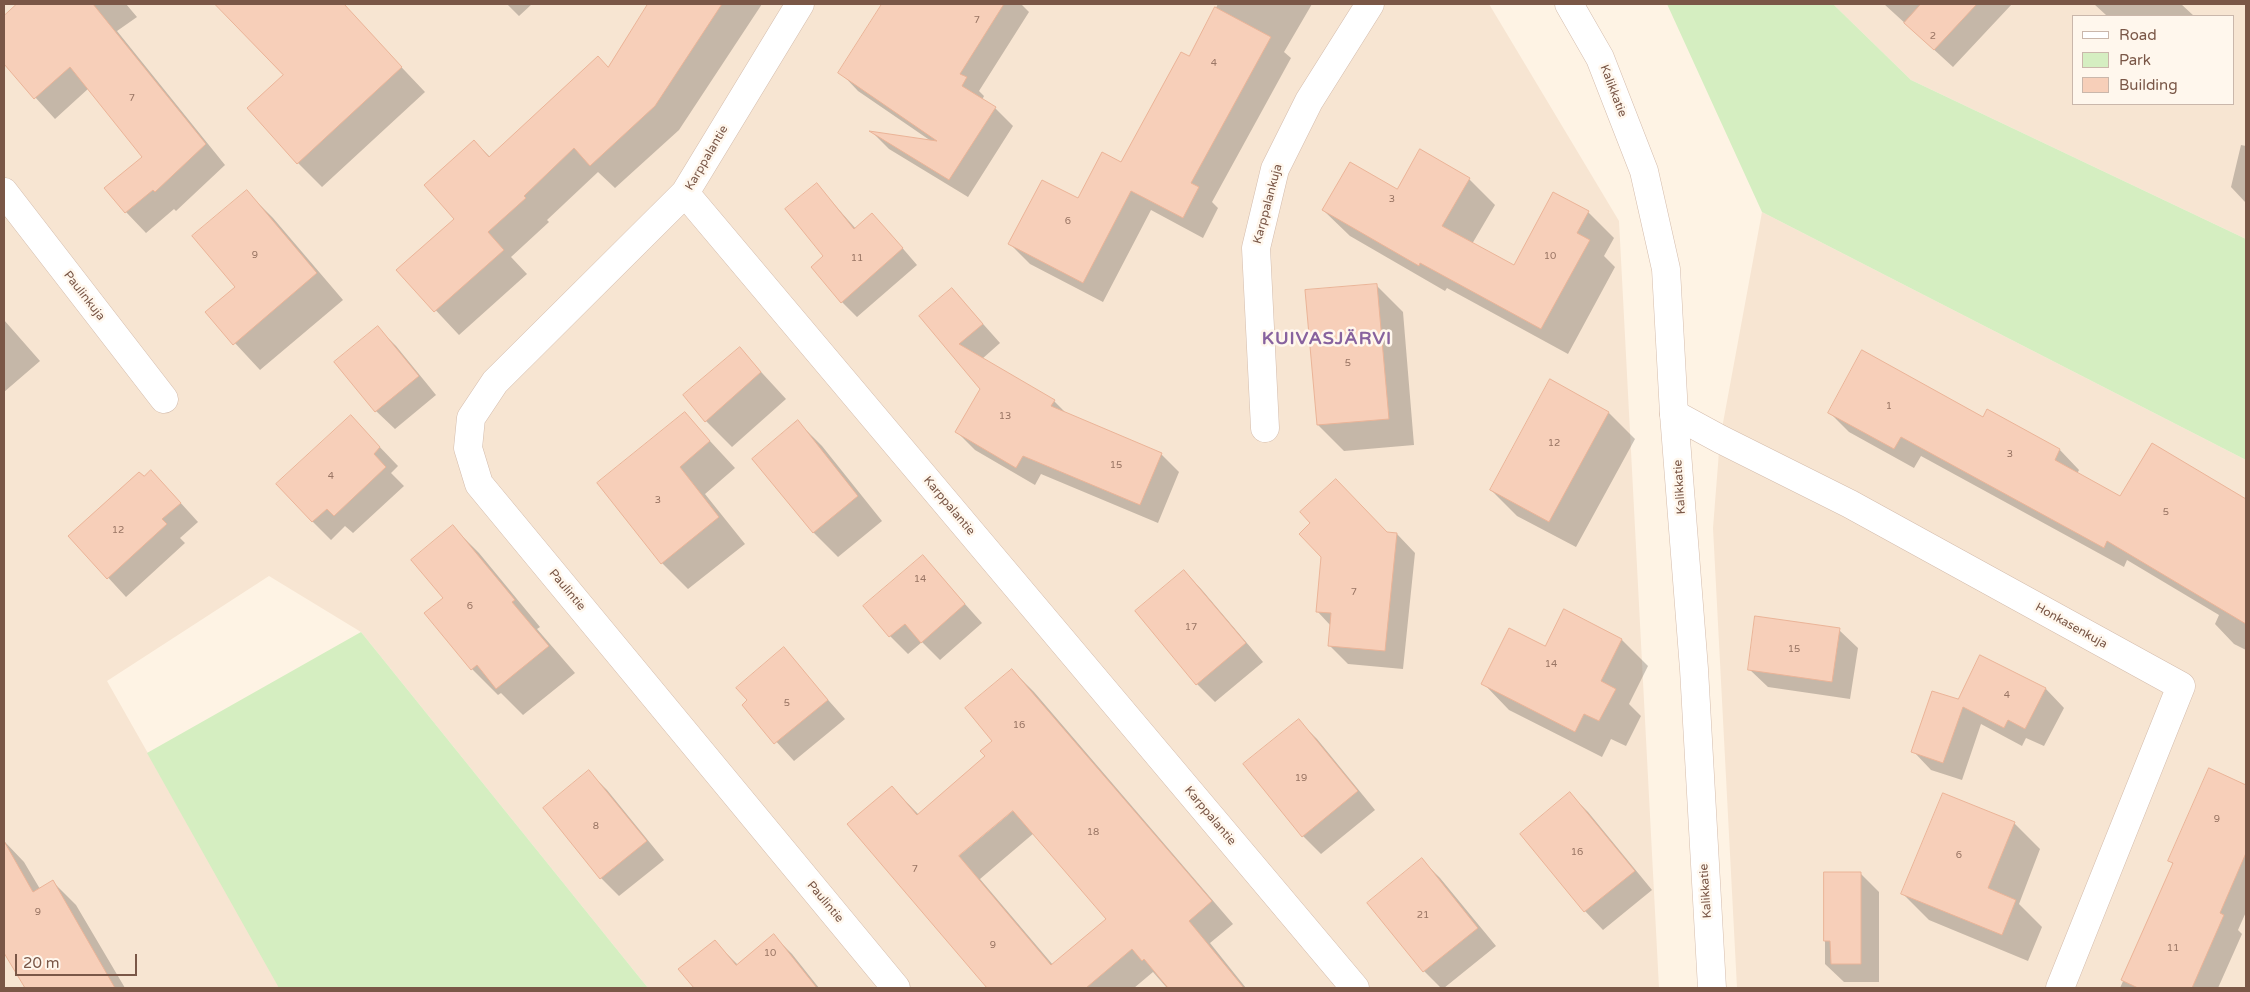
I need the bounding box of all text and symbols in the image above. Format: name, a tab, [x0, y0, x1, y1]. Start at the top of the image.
house number: 7	[974, 14, 980, 26]
legend	[2072, 15, 2235, 105]
text: Road	[2119, 26, 2157, 44]
house number: 2	[1930, 30, 1936, 42]
text: Park	[2119, 51, 2151, 69]
house number: 4	[1211, 57, 1217, 69]
street label: Kalikkatie	[1596, 63, 1630, 119]
text: Building	[2119, 76, 2178, 94]
house number: 7	[129, 92, 135, 104]
street label: Karppalantie	[683, 123, 731, 193]
street label: Karppalankuja	[1250, 163, 1286, 245]
house number: 3	[1389, 193, 1395, 205]
house number: 6	[1065, 215, 1071, 227]
house number: 9	[252, 249, 258, 261]
house number: 10	[1544, 250, 1556, 262]
house number: 11	[851, 252, 863, 264]
street label: Paulinkuja	[60, 268, 108, 324]
district label: KUIVASJÄRVI	[1260, 328, 1394, 350]
house number: 5	[1345, 357, 1351, 369]
house number: 1	[1886, 400, 1892, 412]
house number: 13	[999, 410, 1011, 422]
house number: 12	[1548, 437, 1560, 449]
house number: 3	[2007, 448, 2013, 460]
house number: 15	[1110, 459, 1122, 471]
street label: Kalikkatie	[1671, 459, 1689, 515]
house number: 4	[328, 470, 334, 482]
street label: Karppalantie	[920, 474, 978, 538]
house number: 3	[655, 494, 661, 506]
house number: 5	[2163, 506, 2169, 518]
house number: 12	[112, 524, 124, 536]
street label: Paulintie	[546, 567, 588, 613]
house number: 14	[914, 573, 926, 585]
house number: 7	[1351, 586, 1357, 598]
house number: 6	[467, 600, 473, 612]
street label: Honkasenkuja	[2032, 600, 2110, 652]
house number: 17	[1185, 621, 1197, 633]
house number: 15	[1788, 643, 1800, 655]
house number: 14	[1545, 658, 1557, 670]
house number: 4	[2004, 689, 2010, 701]
house number: 5	[784, 697, 790, 709]
house number: 16	[1013, 719, 1025, 731]
house number: 19	[1295, 772, 1307, 784]
street label: Karppalantie	[1181, 784, 1239, 848]
house number: 9	[2214, 813, 2220, 825]
house number: 8	[593, 820, 599, 832]
house number: 18	[1087, 826, 1099, 838]
house number: 16	[1571, 846, 1583, 858]
house number: 6	[1956, 849, 1962, 861]
house number: 7	[912, 863, 918, 875]
street label: Kalikkatie	[1697, 863, 1715, 919]
street label: Paulintie	[804, 879, 846, 925]
house number: 9	[35, 906, 41, 918]
house number: 21	[1417, 909, 1429, 921]
house number: 9	[990, 939, 996, 951]
house number: 11	[2167, 942, 2179, 954]
scale bar	[18, 944, 140, 976]
house number: 10	[764, 947, 776, 959]
text: 20 m	[23, 954, 60, 972]

